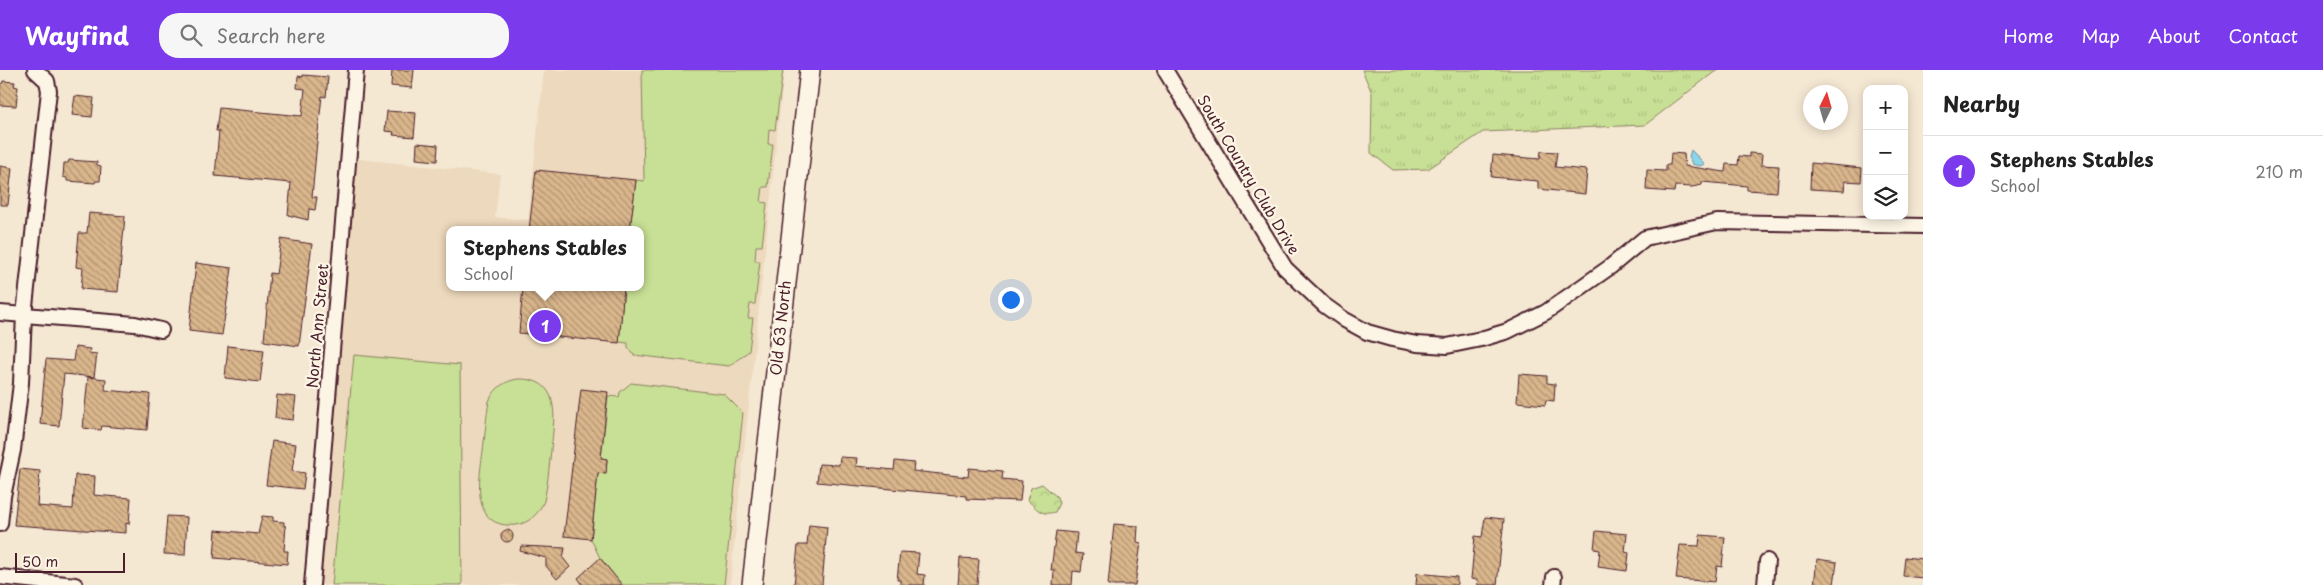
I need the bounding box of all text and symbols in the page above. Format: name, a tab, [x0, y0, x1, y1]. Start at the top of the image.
search box	[159, 13, 509, 58]
text: Wayfind	[25, 17, 129, 53]
icon: search	[177, 21, 205, 49]
text: Search here	[217, 21, 325, 49]
text: Home	[2003, 22, 2053, 49]
text: Map	[2081, 22, 2120, 49]
text: About	[2148, 22, 2200, 49]
text: Contact	[2228, 22, 2298, 49]
north arrow	[1803, 85, 1848, 130]
map controls	[1863, 85, 1908, 220]
button: +	[1863, 85, 1908, 130]
text: Nearby	[1943, 87, 2020, 119]
street label: South Country Club Drive	[1192, 90, 1306, 258]
button: −	[1863, 130, 1908, 175]
text: Stephens Stables	[1990, 145, 2153, 173]
text: 1	[1955, 159, 1963, 183]
text: 210 m	[2255, 159, 2303, 183]
text: School	[1990, 173, 2040, 197]
button: layers	[1863, 175, 1908, 220]
popup	[446, 226, 644, 291]
text: Stephens Stables	[463, 233, 627, 261]
text: School	[463, 261, 514, 285]
street label: North Ann Street	[300, 263, 333, 389]
street label: Old 63 North	[763, 279, 796, 376]
your location	[998, 287, 1024, 313]
pin: 1	[529, 307, 561, 345]
scale bar	[15, 550, 125, 573]
text: 50 m	[22, 551, 58, 572]

